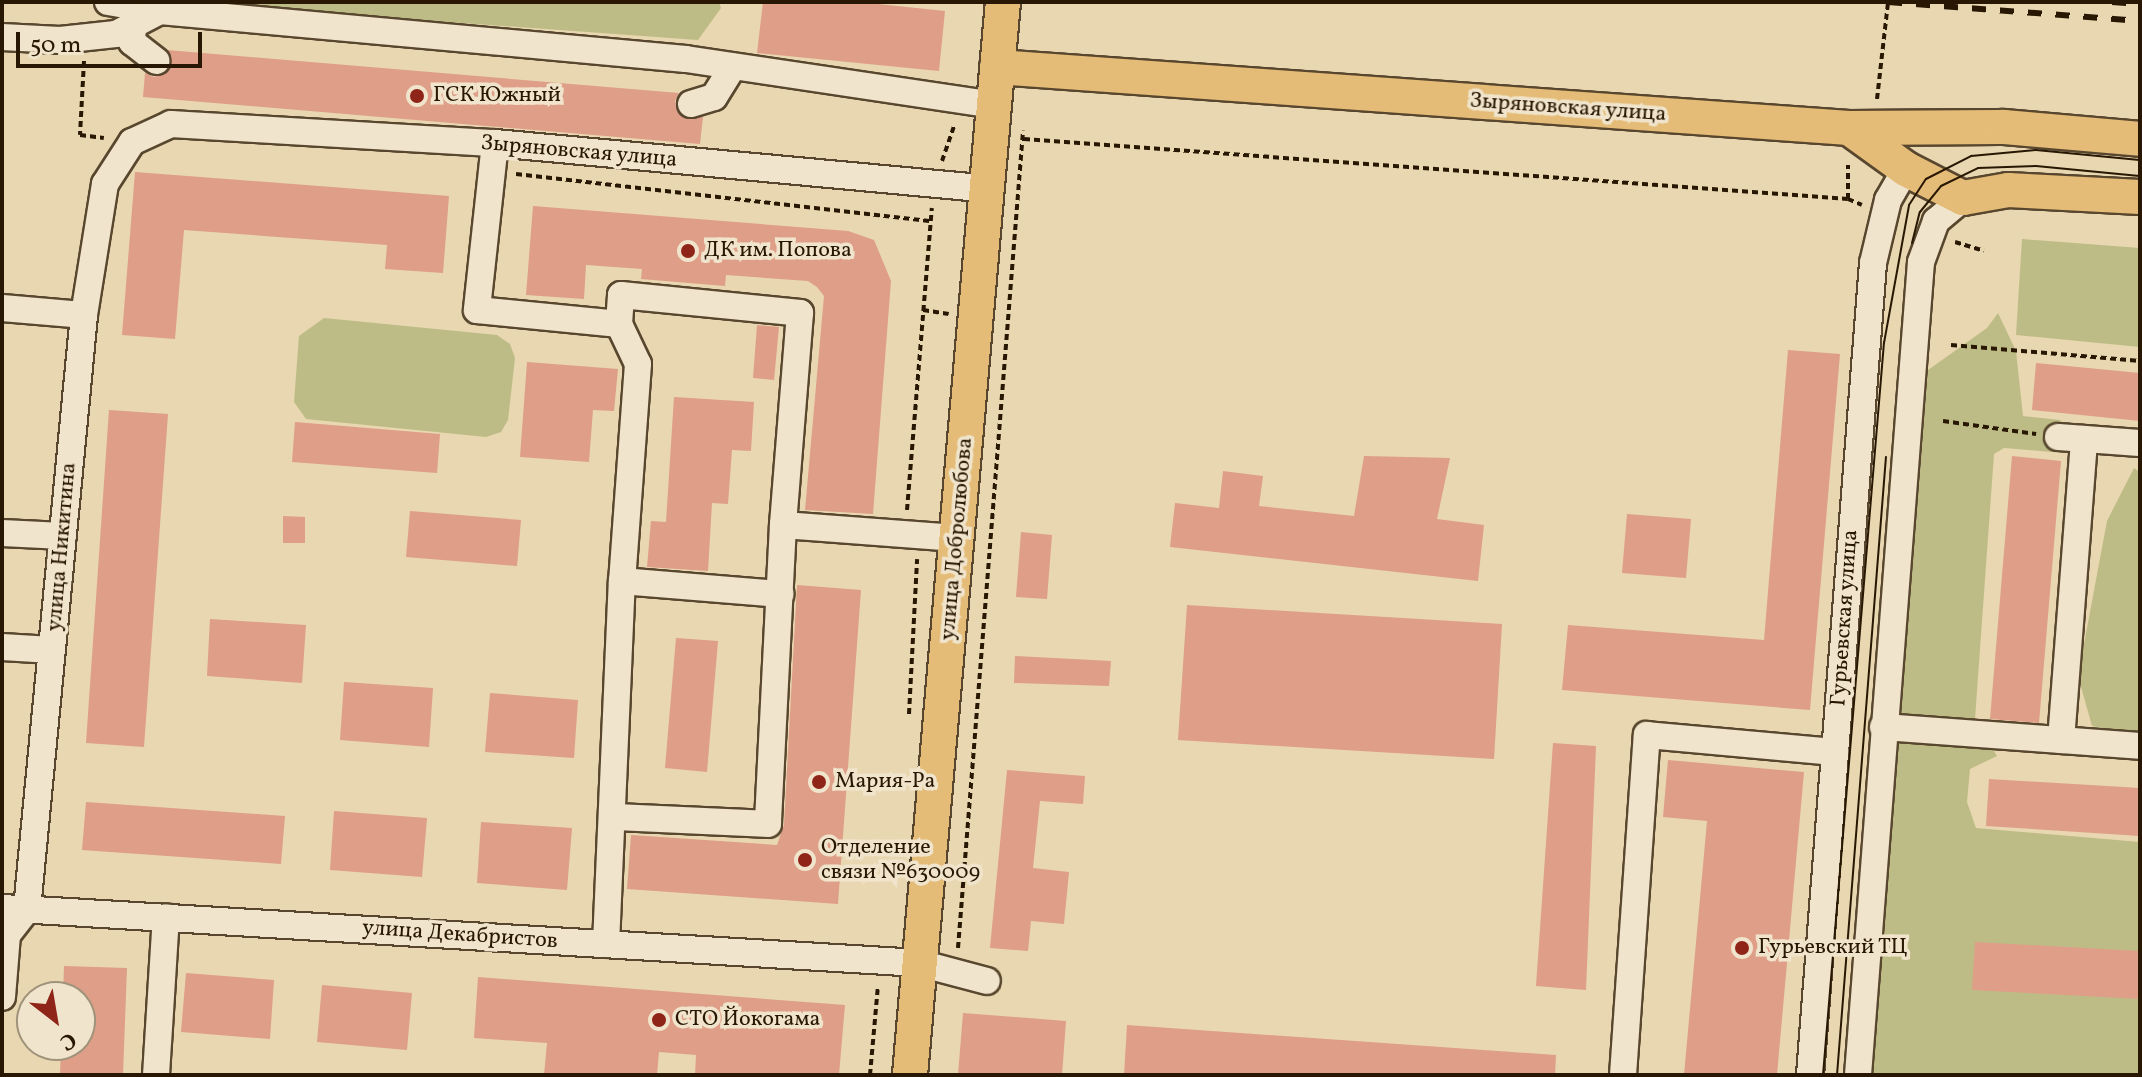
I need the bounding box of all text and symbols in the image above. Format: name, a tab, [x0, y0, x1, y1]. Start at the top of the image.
scale bar	[20, 16, 206, 66]
text: 50 m	[30, 29, 82, 63]
place label: ГСК Южный	[433, 83, 561, 109]
marker: ГСК Южный	[408, 87, 426, 105]
street label: Зыряновская улица	[1468, 88, 1668, 128]
street label: Зыряновская улица	[479, 130, 679, 174]
place label: ДК им. Попова	[704, 238, 852, 264]
marker: ДК им. Попова	[679, 242, 697, 260]
street label: улица Добролюбова	[935, 437, 979, 641]
street label: улица Никитина	[41, 461, 83, 633]
street label: Гурьевская улица	[1826, 528, 1864, 708]
place label: Мария-Ра	[835, 769, 936, 795]
marker: Мария-Ра	[810, 773, 828, 791]
place label: Отделение связи №630009	[821, 834, 980, 886]
marker: Отделение связи №630009	[796, 851, 814, 869]
street label: улица Декабристов	[361, 915, 559, 955]
place label: Гурьевский ТЦ	[1758, 935, 1908, 961]
marker: Гурьевский ТЦ	[1733, 939, 1751, 957]
north arrow	[16, 981, 96, 1061]
place label: СТО Йокогама	[675, 1007, 820, 1033]
marker: СТО Йокогама	[650, 1011, 668, 1029]
text: С	[54, 1023, 82, 1057]

